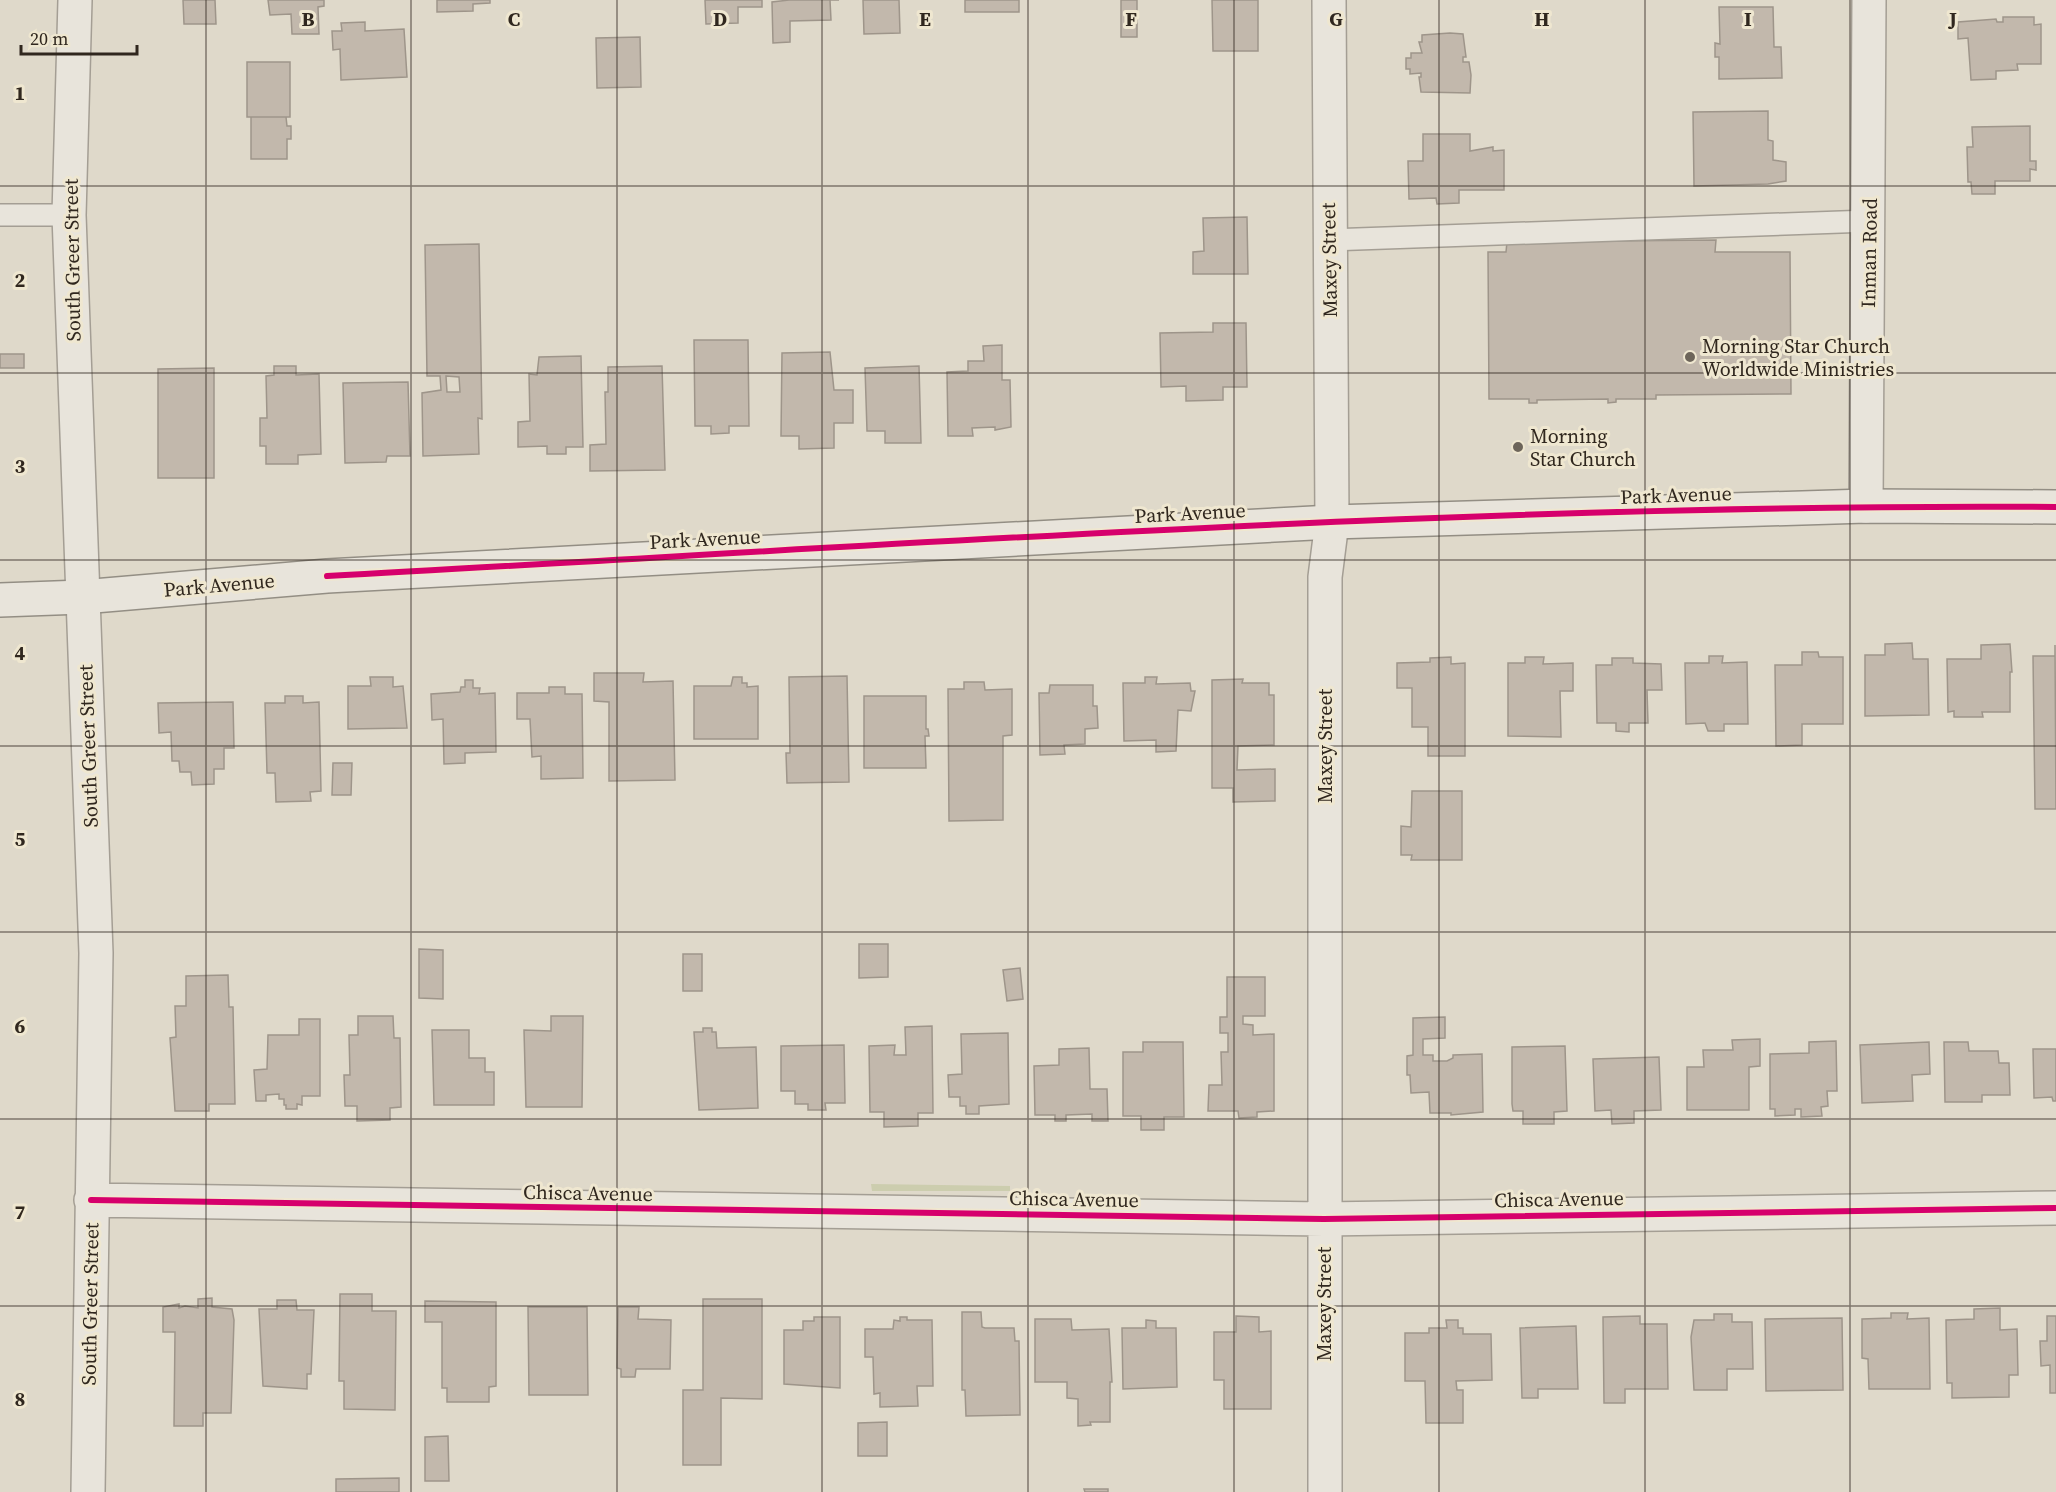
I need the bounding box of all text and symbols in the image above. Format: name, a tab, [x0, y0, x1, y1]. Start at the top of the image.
text: B	[301, 5, 315, 33]
text: C	[508, 5, 520, 33]
text: D	[713, 5, 727, 33]
text: E	[919, 5, 931, 33]
text: F	[1125, 5, 1137, 33]
text: G	[1329, 5, 1343, 33]
text: H	[1534, 5, 1550, 33]
text: I	[1744, 5, 1752, 33]
text: J	[1947, 5, 1957, 33]
scale bar	[21, 18, 136, 56]
text: 20 m	[30, 26, 68, 51]
text: 1	[15, 79, 25, 107]
street label: South Greer Street	[57, 178, 87, 342]
street label: Inman Road	[1854, 197, 1884, 308]
street label: Maxey Street	[1314, 202, 1344, 318]
text: 2	[15, 266, 26, 294]
place label: Morning Star Church Worldwide Ministries	[1702, 332, 1894, 383]
marker: Morning Star Church Worldwide Ministries	[1683, 350, 1697, 364]
place label: Morning Star Church	[1530, 422, 1636, 473]
marker: Morning Star Church	[1511, 440, 1525, 454]
text: 3	[15, 452, 26, 480]
street label: Park Avenue	[1620, 479, 1732, 511]
street label: Park Avenue	[1134, 496, 1246, 530]
street label: Park Avenue	[649, 522, 761, 556]
street label: Park Avenue	[162, 566, 276, 604]
text: 4	[15, 639, 26, 667]
street label: South Greer Street	[71, 664, 105, 828]
street label: Maxey Street	[1311, 688, 1339, 803]
text: 5	[15, 825, 26, 853]
text: 6	[15, 1012, 26, 1040]
street label: Chisca Avenue	[523, 1178, 653, 1208]
street label: Chisca Avenue	[1009, 1184, 1139, 1214]
street label: Chisca Avenue	[1494, 1184, 1624, 1214]
text: 7	[15, 1198, 26, 1226]
street label: South Greer Street	[75, 1222, 105, 1386]
street label: Maxey Street	[1310, 1246, 1338, 1361]
text: 8	[15, 1385, 25, 1413]

